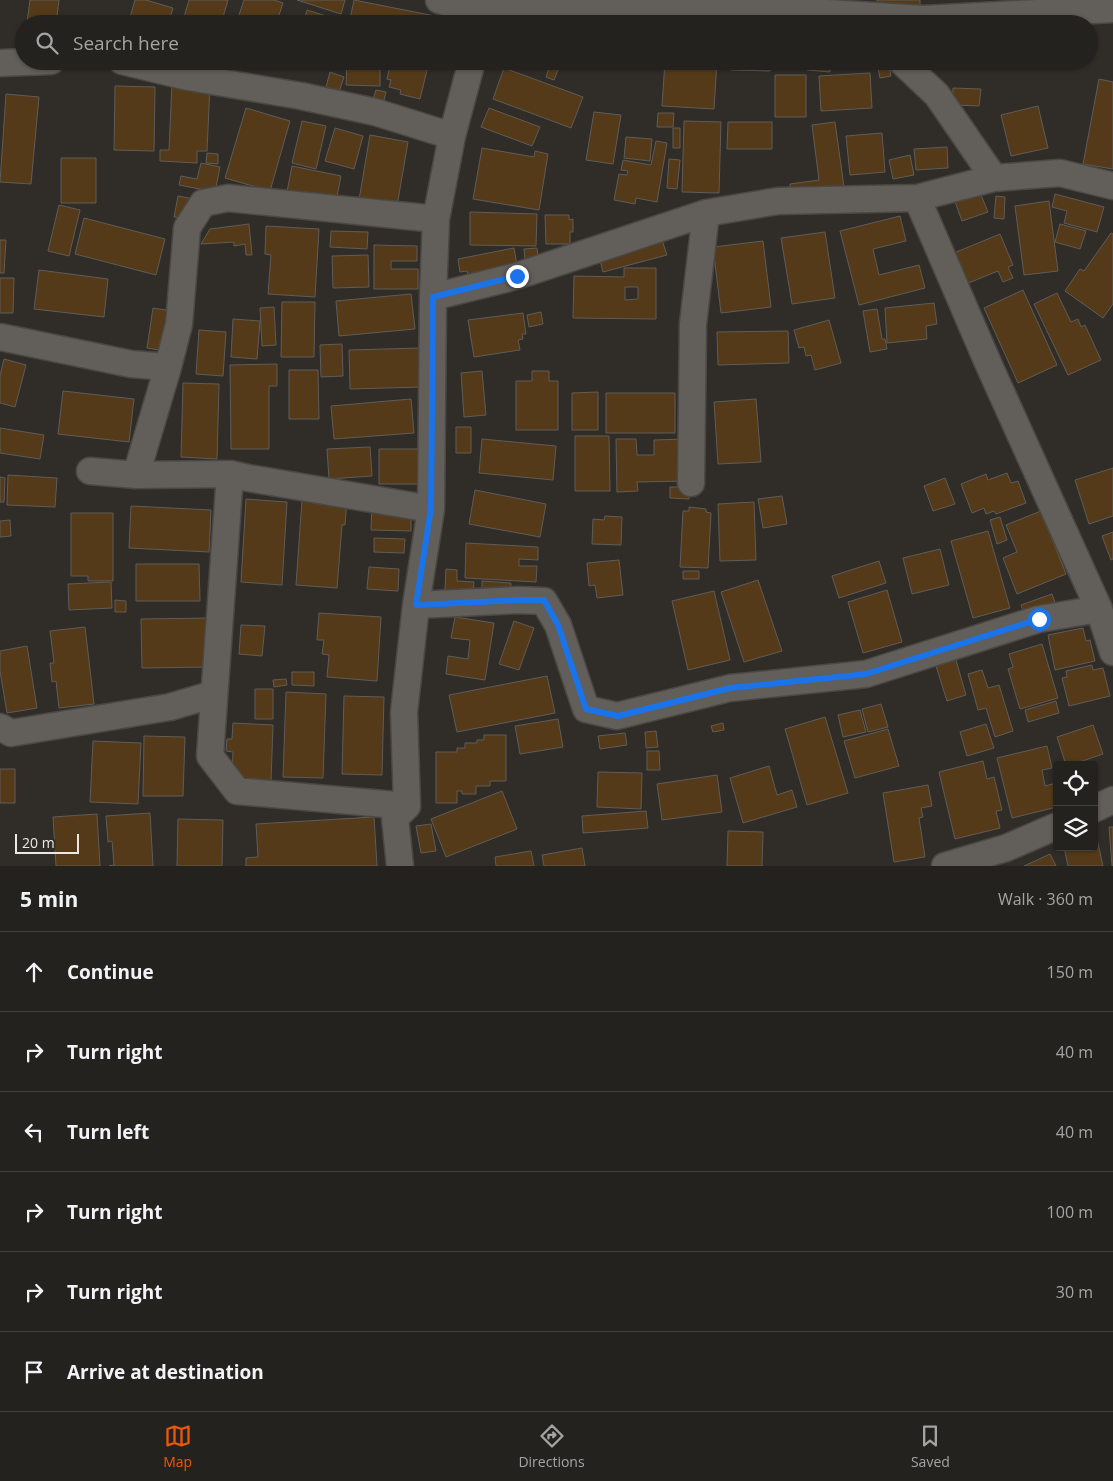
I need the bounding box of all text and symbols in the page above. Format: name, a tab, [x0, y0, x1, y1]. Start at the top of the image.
search box	[15, 15, 1098, 70]
icon: search	[33, 29, 61, 57]
text: Search here	[73, 30, 179, 56]
route end	[506, 265, 529, 288]
route start	[1028, 608, 1051, 631]
map controls	[1053, 761, 1098, 851]
button: locate	[1053, 761, 1098, 806]
button: layers	[1053, 806, 1098, 851]
scale bar	[15, 831, 79, 854]
text: 20 m	[22, 833, 55, 852]
text: 5 min	[20, 885, 78, 913]
text: Walk · 360 m	[998, 888, 1093, 910]
icon: ahead	[20, 958, 48, 986]
text: Continue	[67, 959, 154, 985]
text: 150 m	[1047, 961, 1093, 983]
icon: right	[20, 1038, 48, 1066]
text: Turn right	[67, 1039, 162, 1065]
text: 40 m	[1056, 1041, 1093, 1063]
icon: left	[20, 1118, 48, 1146]
text: Turn left	[67, 1119, 149, 1145]
text: 40 m	[1056, 1121, 1093, 1143]
icon: right	[20, 1198, 48, 1226]
text: Turn right	[67, 1199, 162, 1225]
text: 100 m	[1047, 1201, 1093, 1223]
icon: right	[20, 1278, 48, 1306]
text: Turn right	[67, 1279, 162, 1305]
text: 30 m	[1056, 1281, 1093, 1303]
icon: arrive	[20, 1358, 48, 1386]
text: Arrive at destination	[67, 1359, 264, 1385]
tab: Map	[163, 1422, 192, 1471]
tab: Directions	[518, 1422, 585, 1471]
tab: Saved	[911, 1422, 950, 1471]

